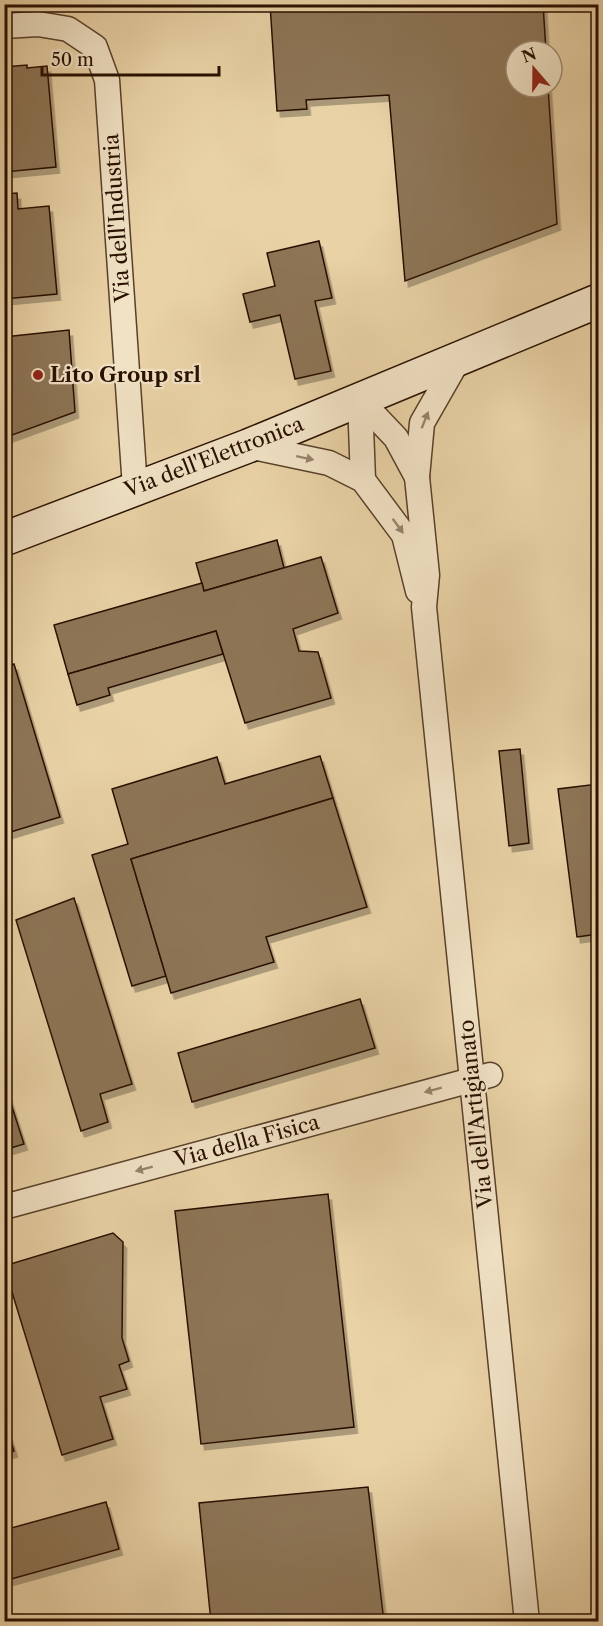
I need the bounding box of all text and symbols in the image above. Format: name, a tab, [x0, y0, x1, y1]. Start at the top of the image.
scale bar	[42, 39, 219, 77]
north arrow	[504, 39, 564, 99]
text: N	[519, 43, 539, 67]
text: 50 m	[51, 49, 94, 71]
street label: Via dell'Industria	[98, 132, 135, 304]
place label: Lito Group srl	[50, 362, 201, 387]
marker: Lito Group srl	[31, 368, 45, 382]
street label: Via dell'Elettronica	[120, 411, 308, 503]
one-way arrow	[421, 411, 430, 429]
one-way arrow	[295, 454, 314, 463]
one-way arrow	[392, 518, 404, 534]
street label: Via dell'Artigianato	[453, 1018, 498, 1211]
one-way arrow	[424, 1085, 442, 1095]
street label: Via della Fisica	[171, 1109, 323, 1172]
one-way arrow	[135, 1165, 153, 1174]

